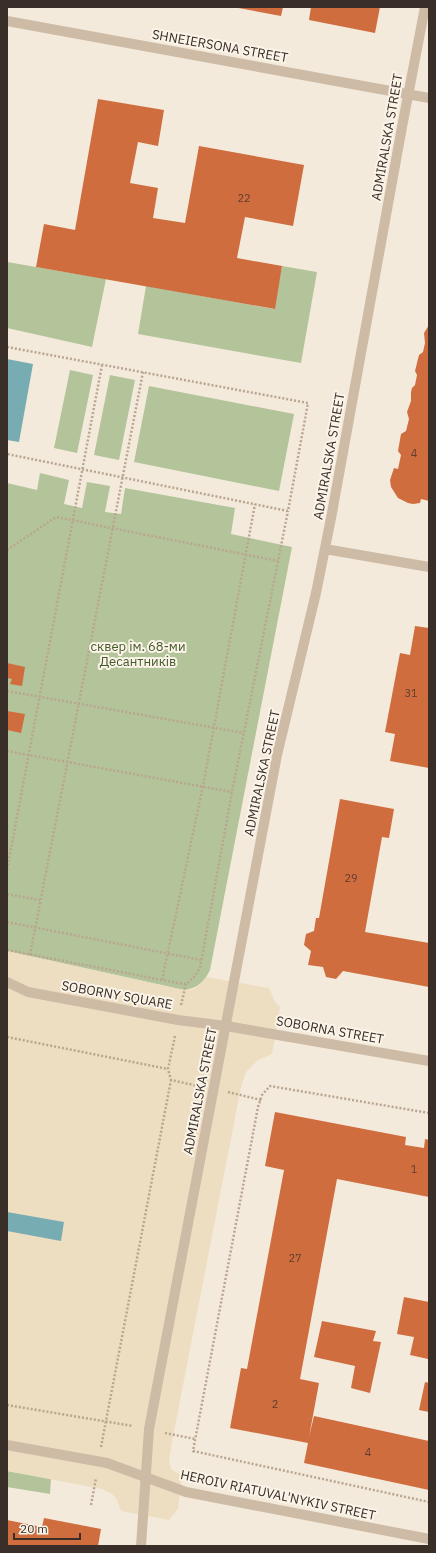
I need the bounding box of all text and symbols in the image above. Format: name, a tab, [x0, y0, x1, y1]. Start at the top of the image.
street label: SHNEIERSONA STREET	[151, 26, 290, 66]
street label: ADMIRALSKA STREET	[367, 72, 407, 202]
house number: 22	[237, 191, 251, 205]
street label: ADMIRALSKA STREET	[309, 391, 349, 521]
house number: 4	[411, 446, 418, 460]
park label: сквер ім. 68-ми Десантників	[90, 638, 186, 670]
house number: 31	[404, 686, 418, 700]
street label: ADMIRALSKA STREET	[240, 708, 284, 838]
house number: 29	[344, 871, 358, 885]
street label: SOBORNY SQUARE	[60, 977, 174, 1013]
street label: SOBORNA STREET	[275, 1012, 386, 1048]
street label: ADMIRALSKA STREET	[179, 1026, 221, 1156]
house number: 1	[411, 1162, 418, 1176]
house number: 27	[288, 1251, 302, 1265]
house number: 2	[272, 1397, 278, 1411]
house number: 4	[365, 1445, 372, 1459]
street label: HEROIV RIATUVAL'NYKIV STREET	[179, 1466, 378, 1524]
scale bar	[14, 1515, 80, 1541]
text: 20 m	[20, 1521, 48, 1536]

